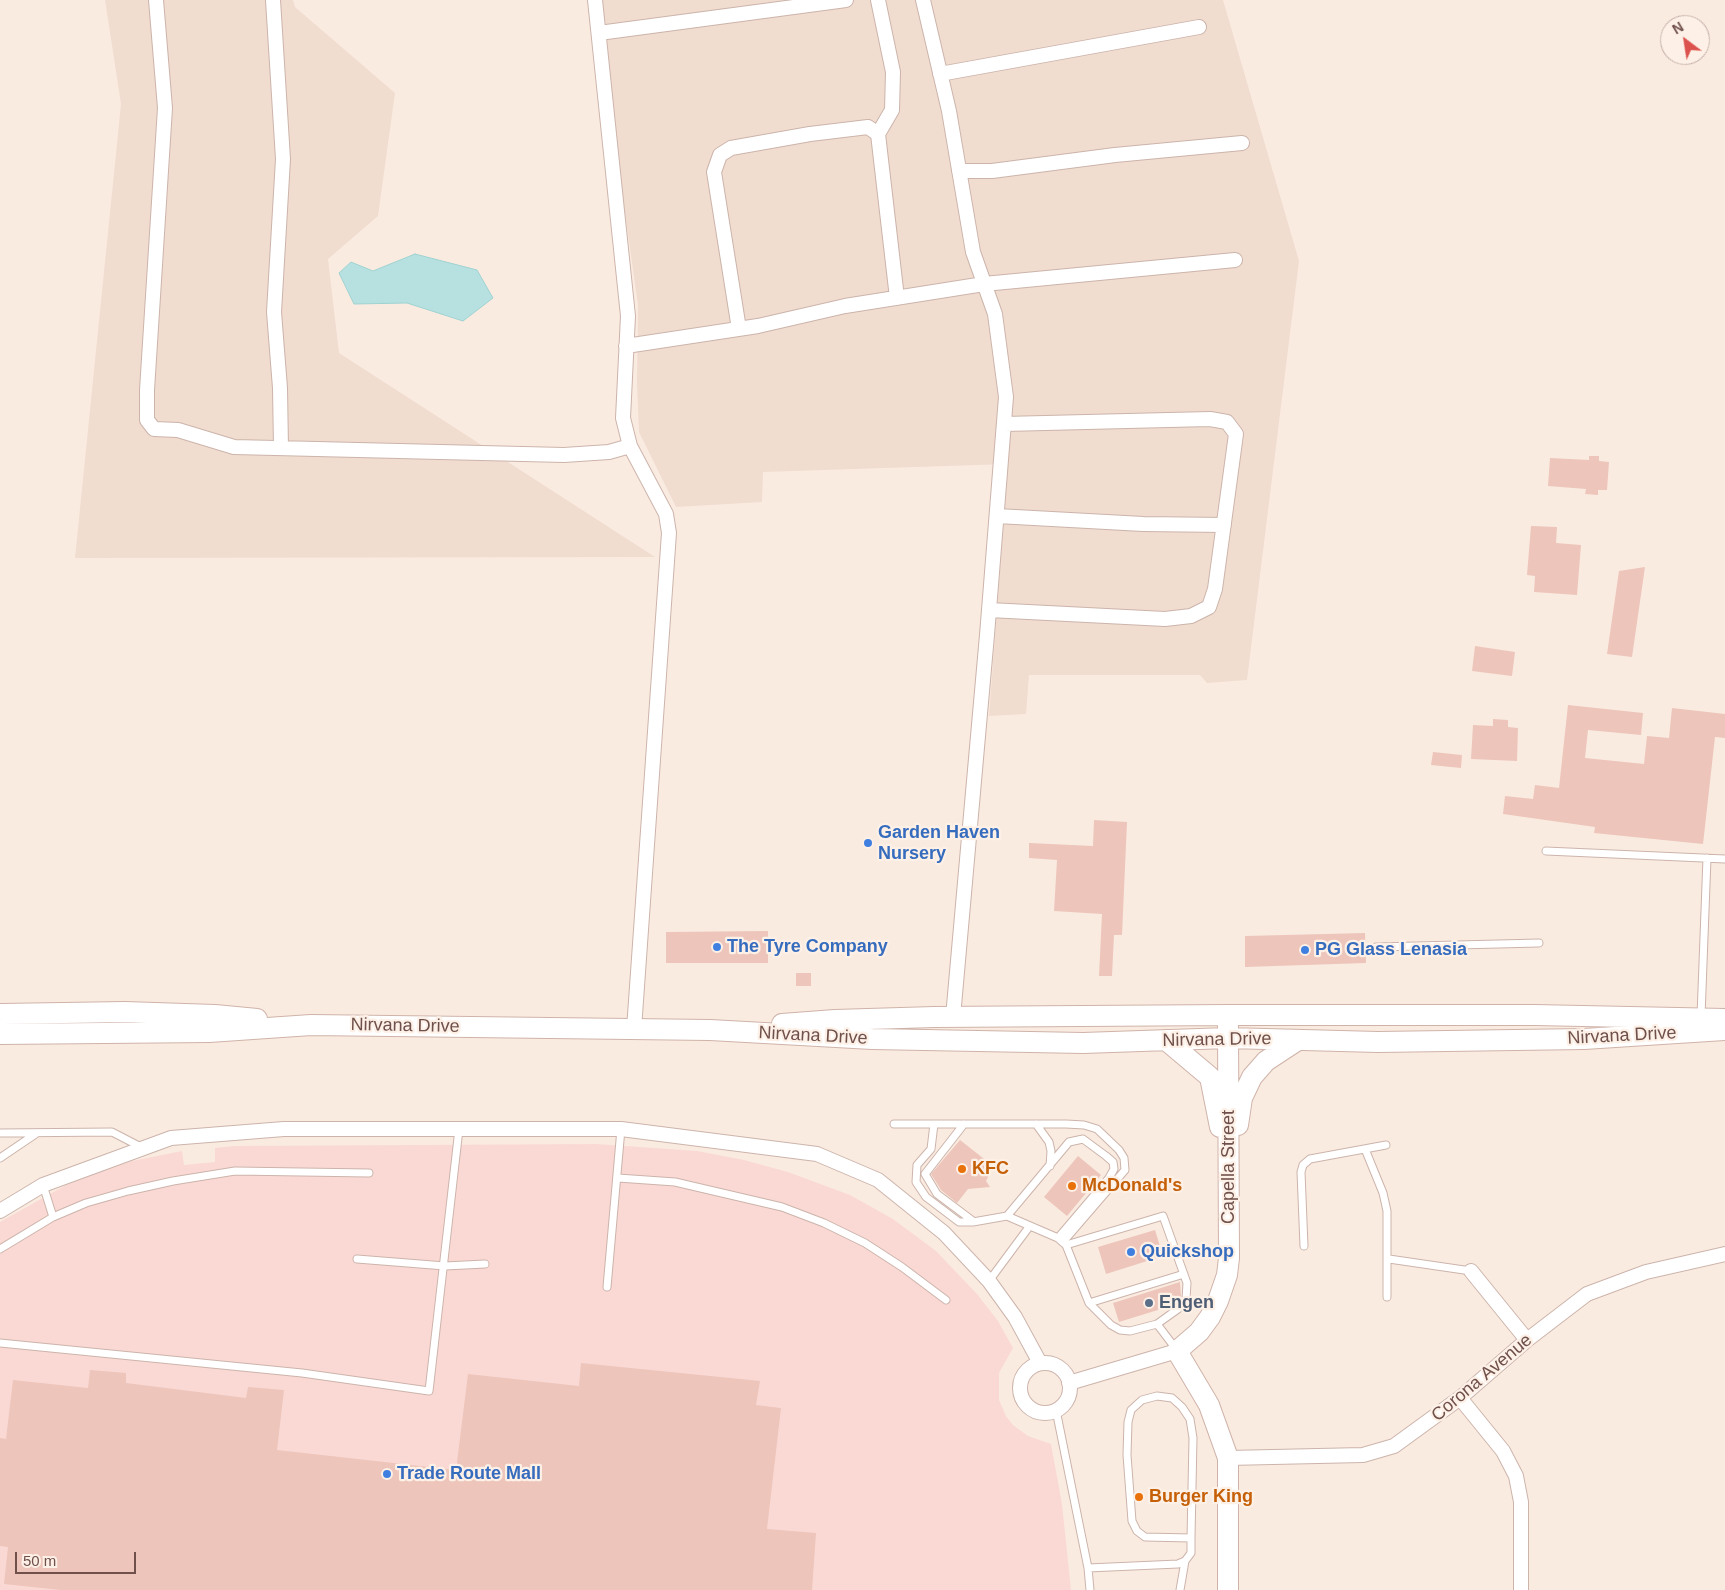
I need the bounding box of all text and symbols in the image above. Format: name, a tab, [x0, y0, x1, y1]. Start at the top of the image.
north arrow	[1660, 15, 1710, 65]
text: N	[1669, 19, 1686, 37]
place label: Garden Haven Nursery	[878, 822, 1000, 864]
marker: Garden Haven Nursery	[862, 837, 874, 849]
place label: The Tyre Company	[727, 936, 888, 958]
place label: PG Glass Lenasia	[1315, 939, 1467, 961]
marker: The Tyre Company	[711, 941, 723, 953]
marker: PG Glass Lenasia	[1299, 944, 1311, 956]
street label: Nirvana Drive	[350, 1014, 460, 1038]
street label: Nirvana Drive	[758, 1022, 868, 1050]
street label: Nirvana Drive	[1567, 1022, 1677, 1050]
street label: Nirvana Drive	[1162, 1028, 1272, 1052]
street label: Capella Street	[1218, 1110, 1240, 1224]
place label: KFC	[972, 1158, 1009, 1180]
marker: KFC	[956, 1163, 968, 1175]
place label: McDonald's	[1082, 1175, 1182, 1197]
marker: McDonald's	[1066, 1180, 1078, 1192]
place label: Quickshop	[1141, 1241, 1234, 1263]
marker: Quickshop	[1125, 1246, 1137, 1258]
place label: Engen	[1159, 1292, 1214, 1314]
marker: Engen	[1143, 1297, 1155, 1309]
street label: Corona Avenue	[1427, 1330, 1537, 1426]
place label: Trade Route Mall	[397, 1463, 541, 1485]
marker: Trade Route Mall	[381, 1468, 393, 1480]
place label: Burger King	[1149, 1486, 1253, 1508]
marker: Burger King	[1133, 1491, 1145, 1503]
scale bar	[18, 1542, 139, 1574]
text: 50 m	[23, 1552, 56, 1569]

